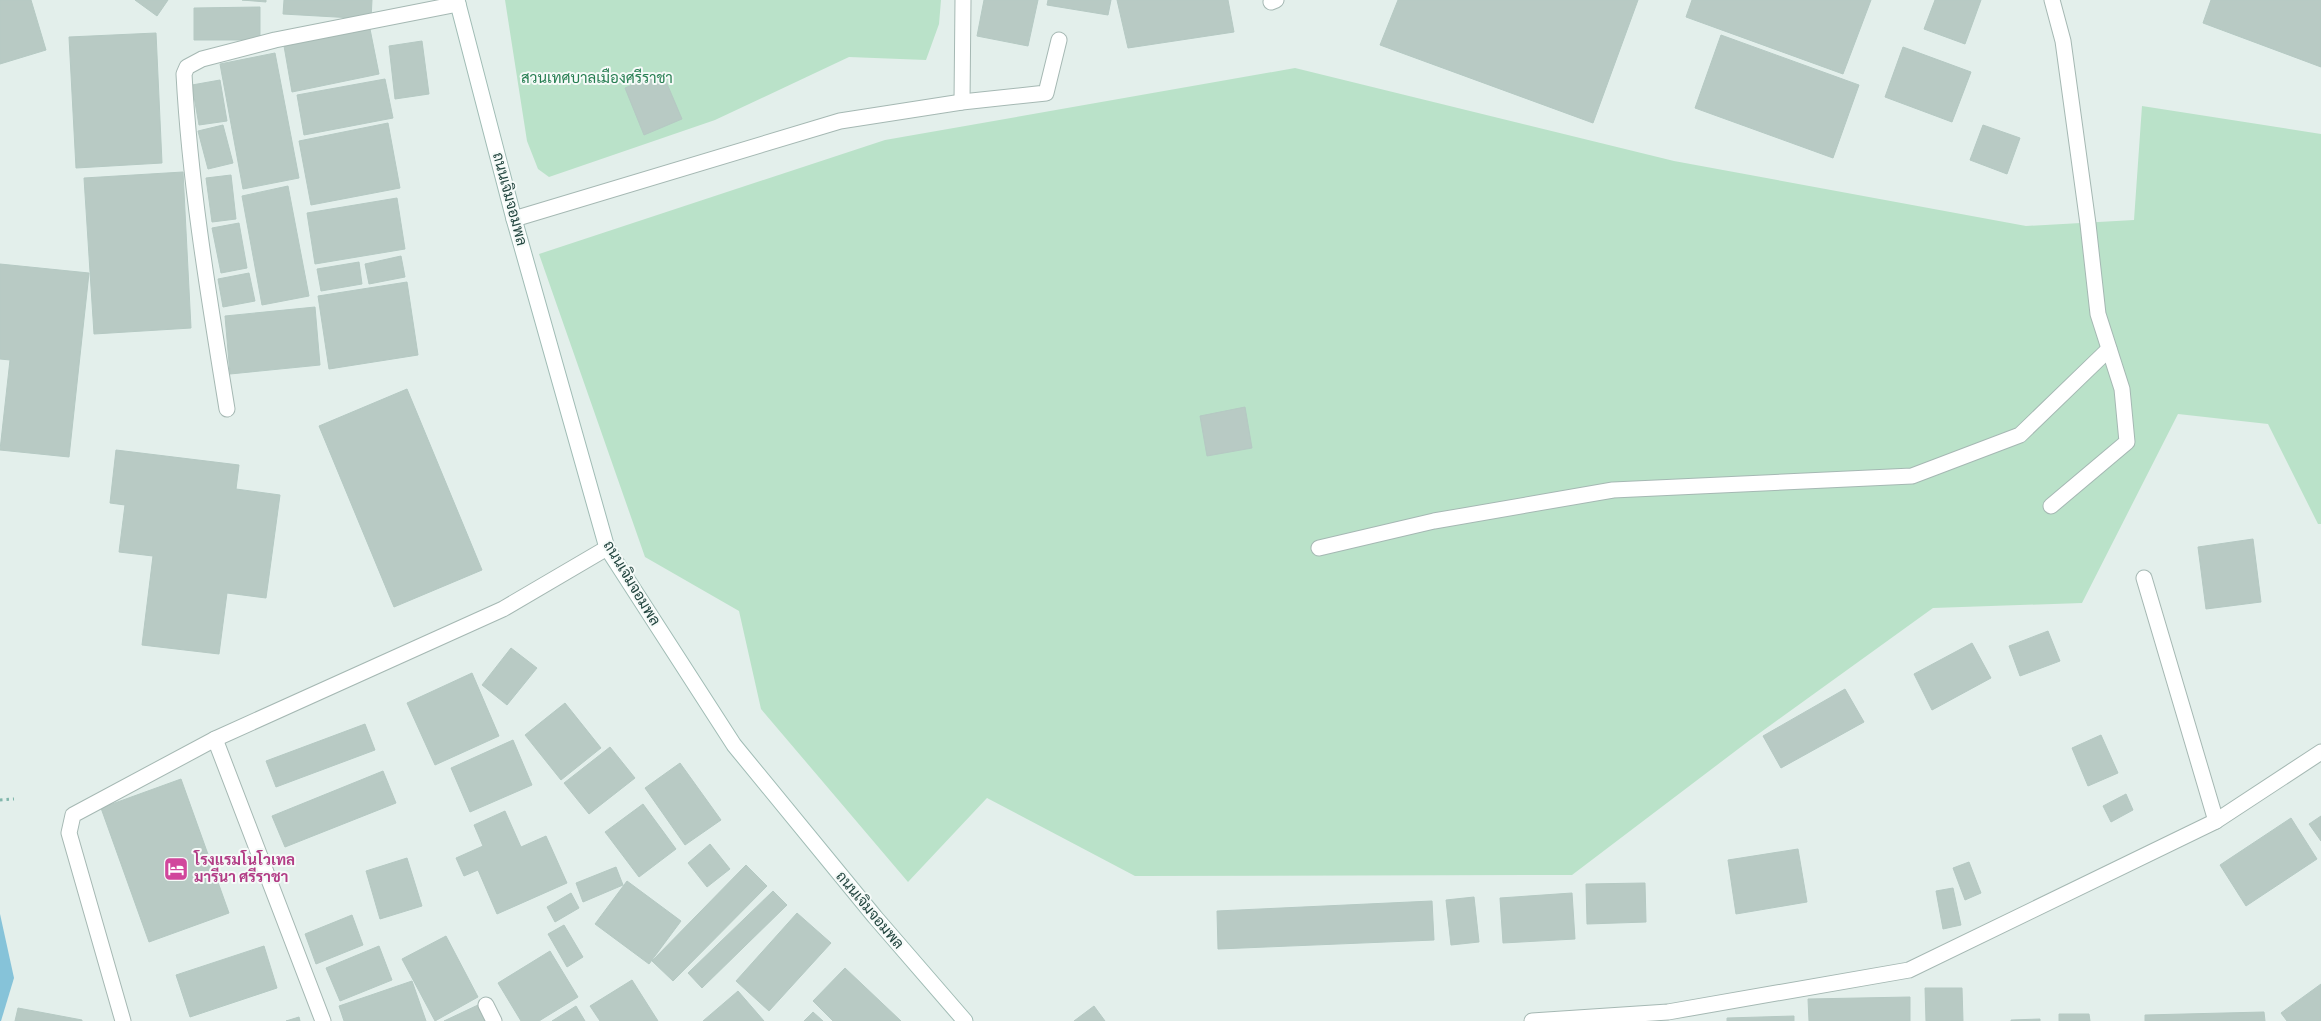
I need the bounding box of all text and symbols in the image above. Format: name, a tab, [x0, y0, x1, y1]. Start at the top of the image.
park label: สวนเทศบาลเมืองศรีราชา	[521, 67, 673, 88]
street label: ถนนเจิมจอมพล	[488, 150, 533, 248]
street label: ถนนเจิมจอมพล	[599, 536, 666, 629]
place label: โรงแรมโนโวเทล มารีนา ศรีราชา	[193, 849, 295, 887]
hotel icon: โรงแรมโนโวเทล มารีนา ศรีราชา	[163, 856, 189, 882]
street label: ถนนเจิมจอมพล	[832, 866, 909, 953]

